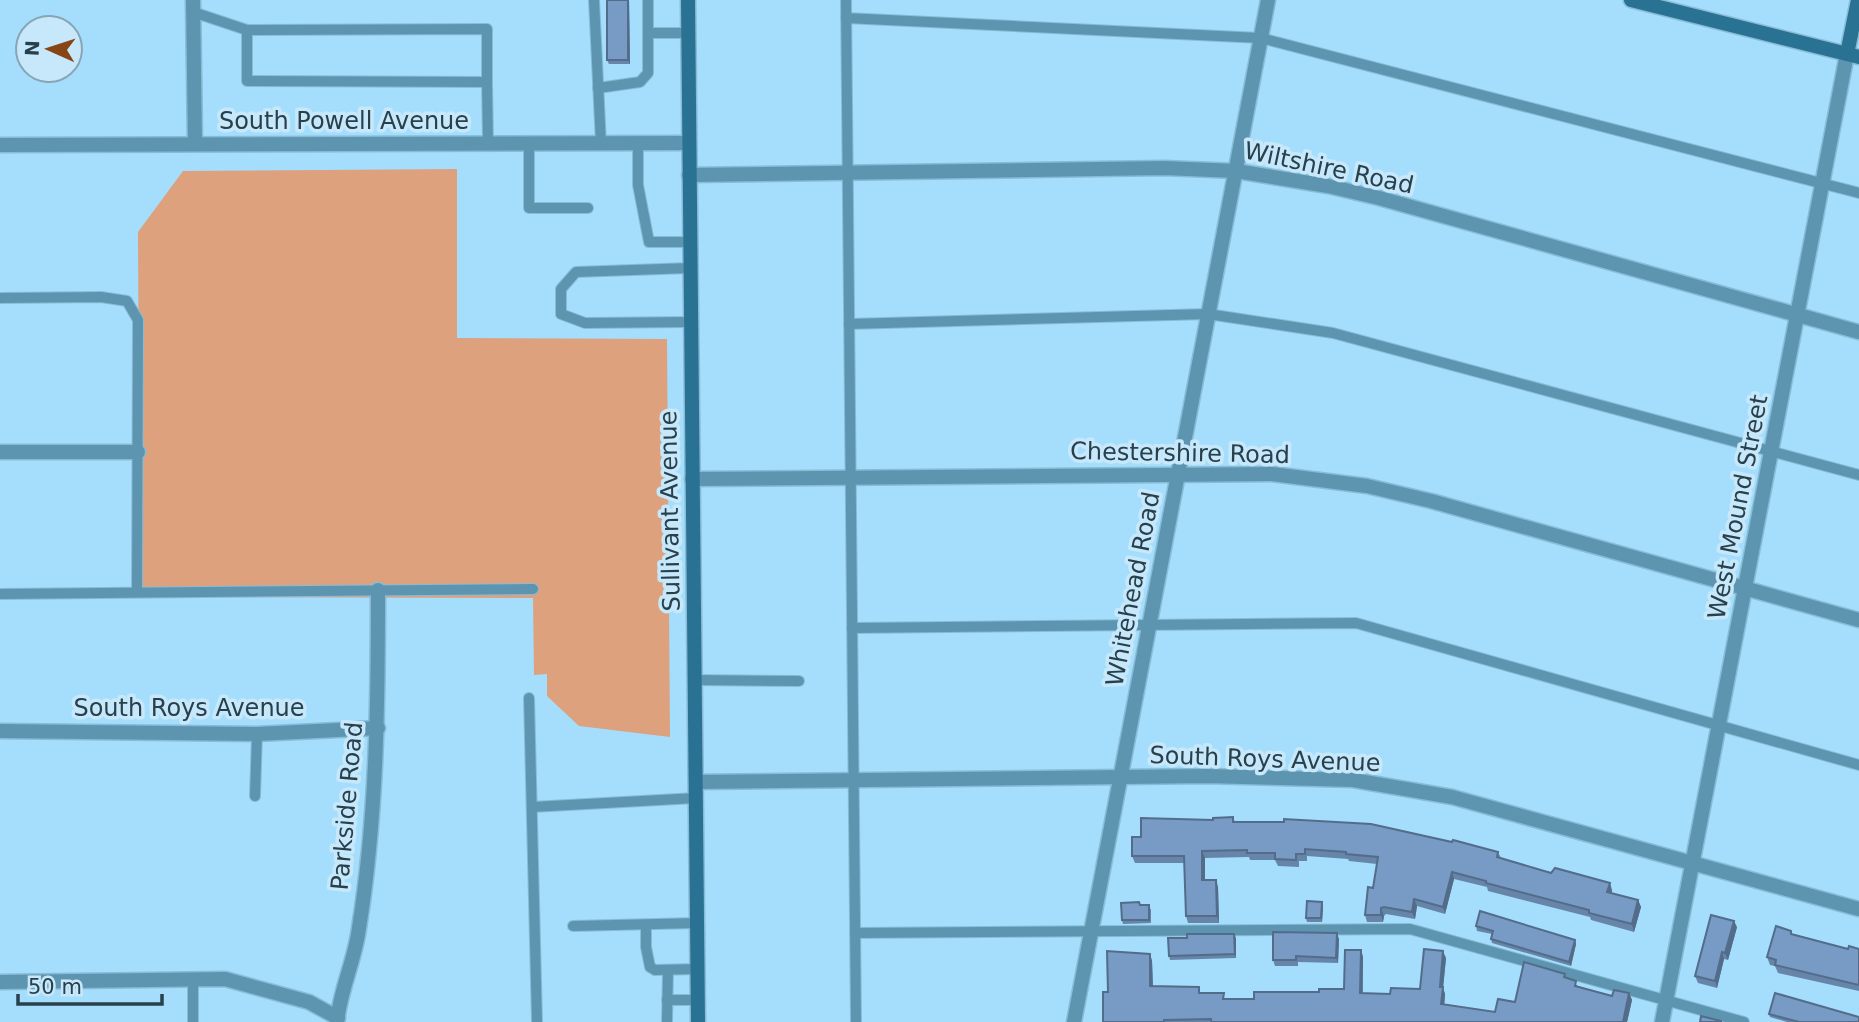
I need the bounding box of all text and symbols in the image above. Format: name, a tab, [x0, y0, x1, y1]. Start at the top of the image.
north arrow	[14, 14, 84, 84]
text: N	[21, 40, 43, 57]
street label: South Powell Avenue	[219, 107, 469, 135]
street label: Wiltshire Road	[1242, 136, 1416, 200]
street label: West Mound Street	[1702, 392, 1774, 622]
street label: Sullivant Avenue	[654, 410, 686, 612]
street label: Chestershire Road	[1070, 437, 1290, 469]
street label: Whitehead Road	[1100, 489, 1166, 689]
street label: South Roys Avenue	[73, 694, 305, 722]
street label: Parkside Road	[326, 721, 368, 891]
street label: South Roys Avenue	[1149, 741, 1381, 777]
scale bar	[18, 962, 161, 1006]
text: 50 m	[28, 975, 82, 999]

